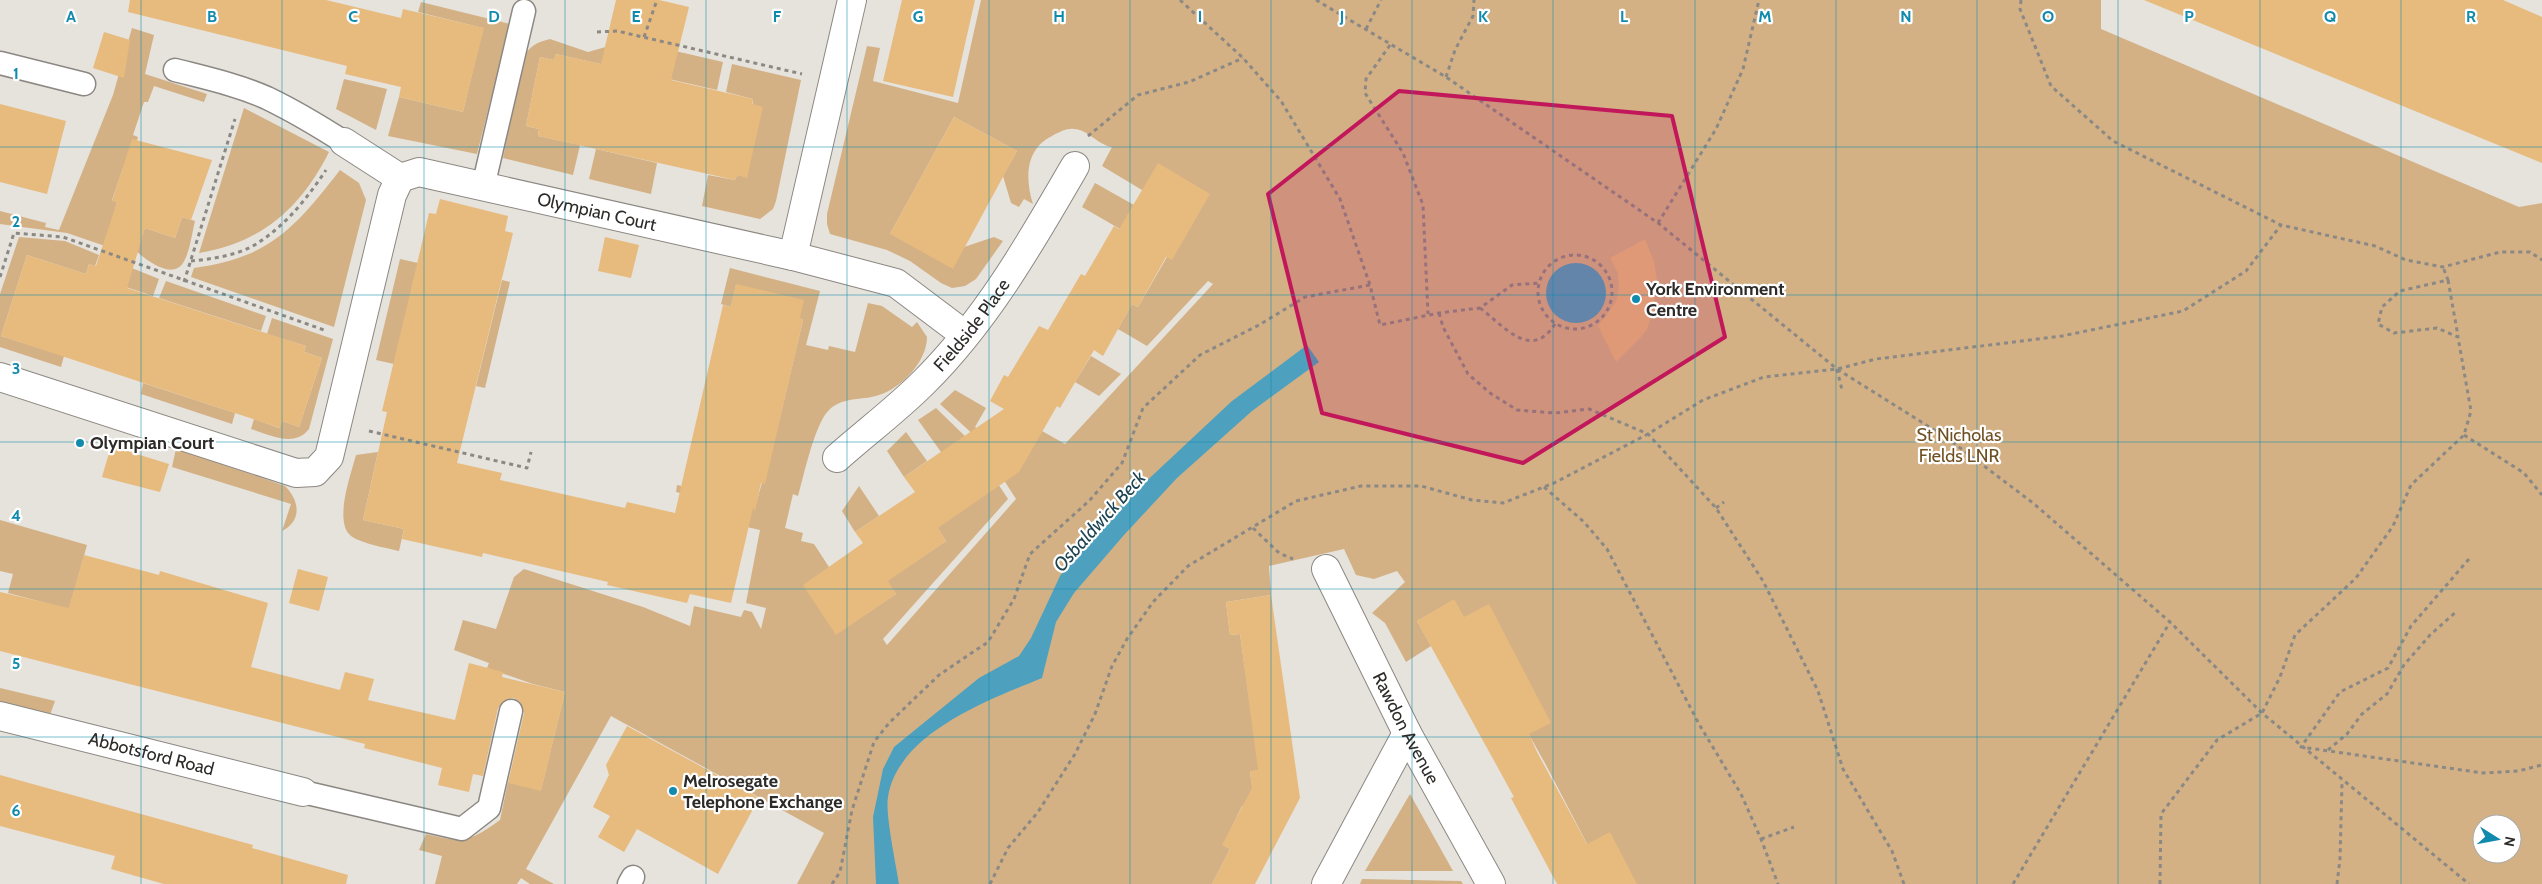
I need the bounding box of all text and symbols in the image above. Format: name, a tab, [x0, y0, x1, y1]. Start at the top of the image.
text: A	[66, 7, 76, 26]
text: B	[207, 7, 217, 26]
text: C	[348, 7, 358, 26]
text: D	[488, 7, 500, 26]
text: E	[631, 7, 641, 26]
text: F	[773, 7, 782, 26]
text: G	[913, 7, 923, 26]
text: H	[1053, 7, 1065, 26]
text: I	[1198, 7, 1202, 26]
text: J	[1339, 7, 1344, 26]
text: K	[1478, 7, 1488, 26]
text: L	[1620, 7, 1628, 26]
text: M	[1758, 7, 1772, 26]
text: N	[1900, 7, 1912, 26]
text: O	[2042, 7, 2054, 26]
text: P	[2184, 7, 2194, 26]
text: Q	[2324, 7, 2336, 26]
text: R	[2466, 7, 2476, 26]
text: 1	[13, 64, 19, 83]
street label: Olympian Court	[535, 188, 658, 236]
text: 2	[12, 212, 20, 231]
street label: Fieldside Place	[929, 275, 1015, 376]
place label: York Environment Centre	[1645, 278, 1784, 321]
marker: York Environment Centre	[1630, 293, 1642, 305]
text: 3	[12, 359, 20, 378]
park label: St Nicholas Fields LNR	[1917, 424, 2001, 467]
place label: Olympian Court	[90, 432, 214, 454]
marker: Olympian Court	[74, 437, 86, 449]
water label: Osbaldwick Beck	[1048, 466, 1151, 576]
text: 4	[11, 506, 21, 525]
text: 5	[12, 654, 20, 673]
street label: Rawdon Avenue	[1368, 668, 1444, 788]
street label: Abbotsford Road	[86, 728, 216, 780]
place label: Melrosegate Telephone Exchange	[683, 770, 843, 813]
marker: Melrosegate Telephone Exchange	[667, 785, 679, 797]
text: 6	[12, 801, 21, 820]
north arrow	[2472, 814, 2522, 864]
text: N	[2500, 835, 2520, 848]

